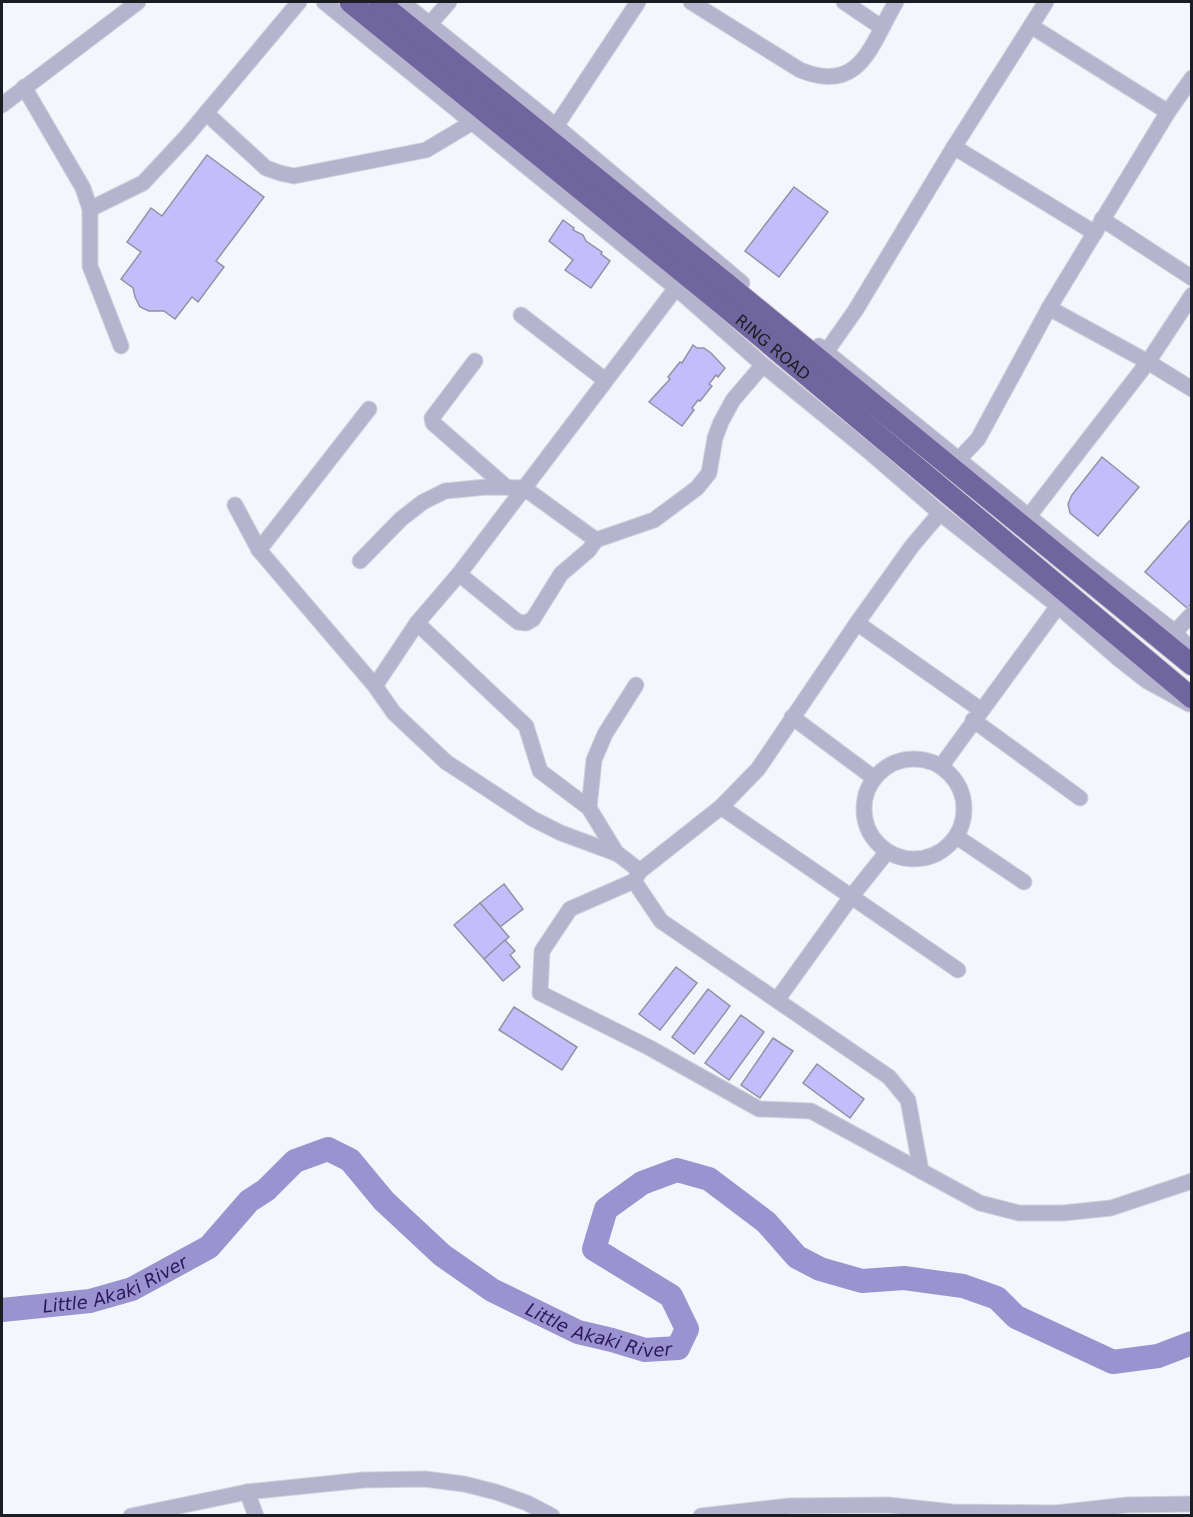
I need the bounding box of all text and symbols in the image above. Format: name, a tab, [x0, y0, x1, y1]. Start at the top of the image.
street label: RING ROAD	[732, 310, 815, 384]
water label: Little Akaki River	[41, 1250, 192, 1316]
water label: Little Akaki River	[523, 1298, 674, 1361]

